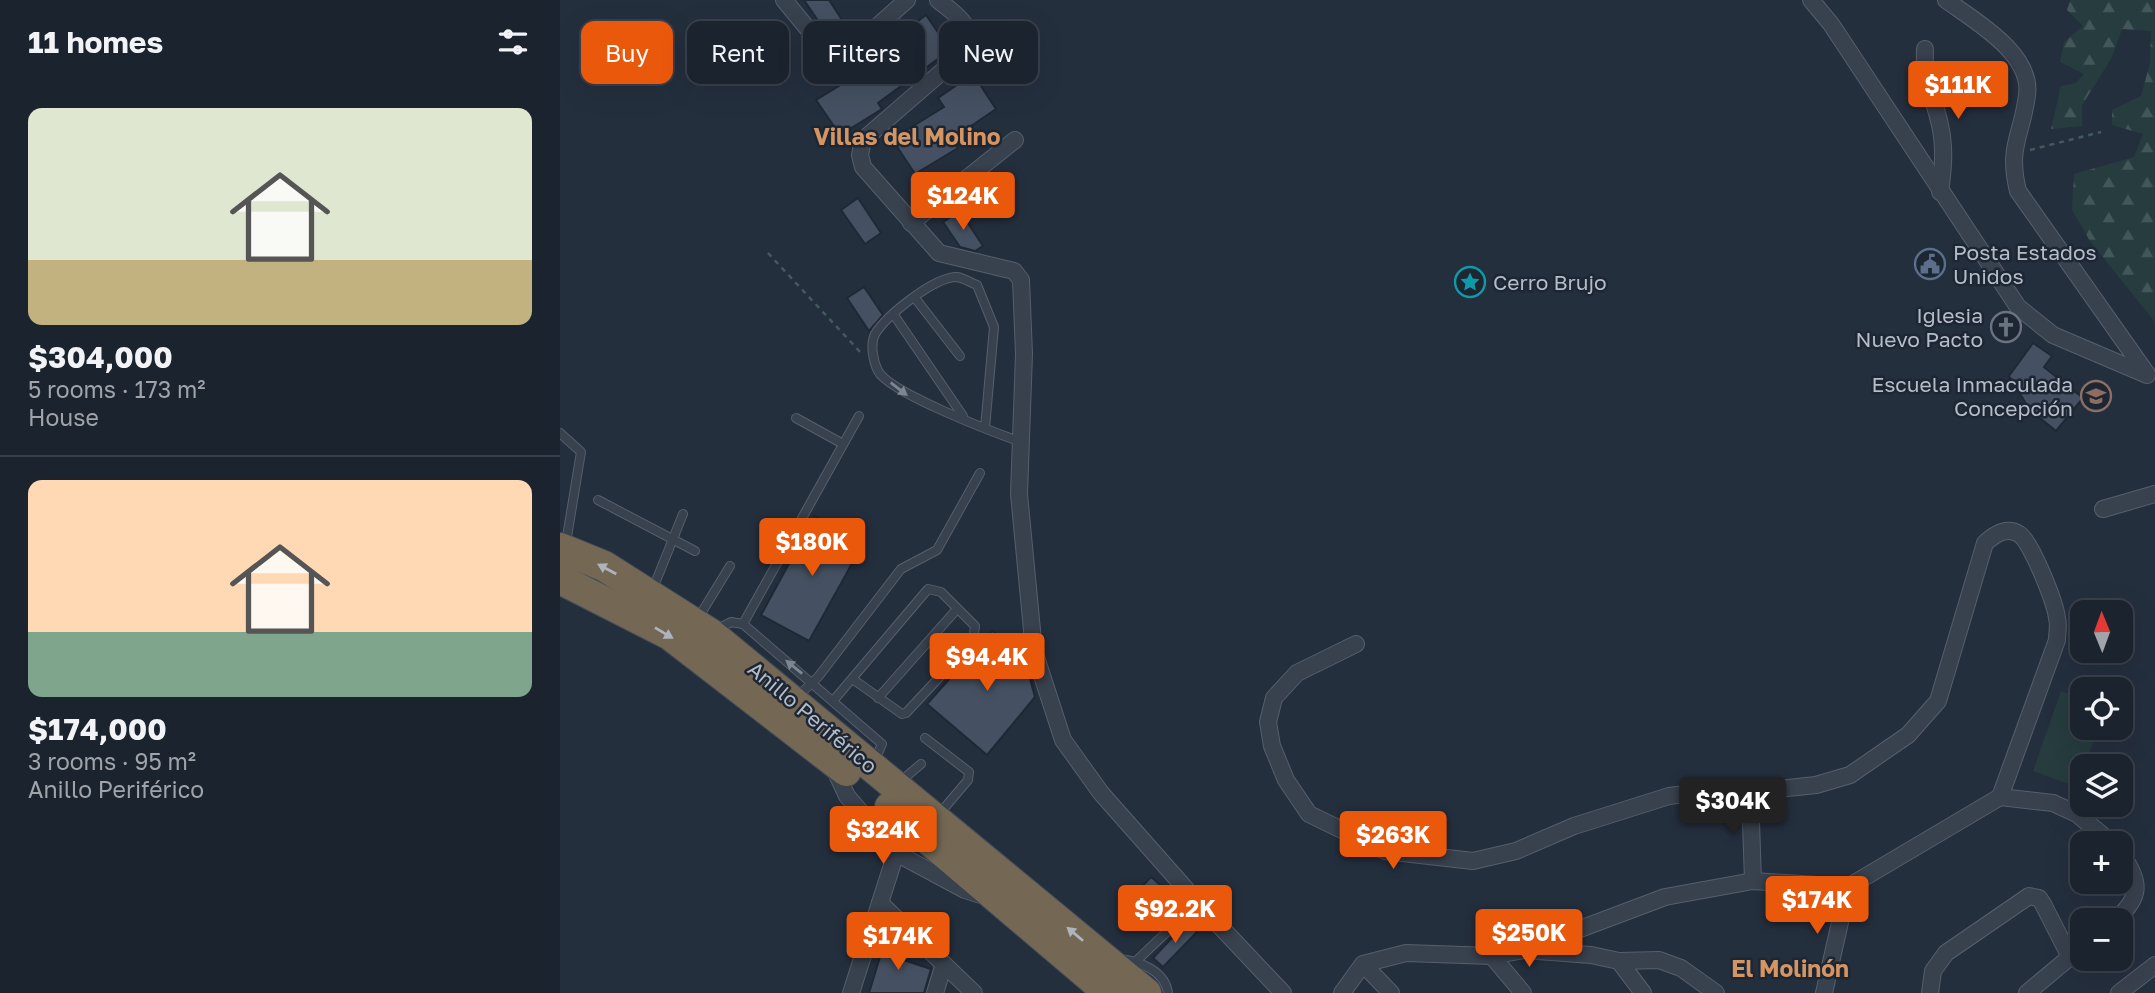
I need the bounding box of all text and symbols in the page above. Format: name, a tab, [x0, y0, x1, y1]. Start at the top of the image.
chip: Buy	[581, 21, 673, 84]
chip: Rent	[687, 21, 789, 84]
chip: Filters	[803, 21, 925, 84]
chip: New	[939, 21, 1038, 84]
icon: filters	[494, 23, 532, 61]
text: 11 homes	[28, 24, 163, 60]
pin: $111K	[1909, 61, 2007, 121]
text: $111K	[1924, 70, 1992, 98]
district label: Villas del Molino	[813, 122, 1001, 150]
icon: home	[217, 154, 343, 280]
pin: $124K	[914, 173, 1012, 232]
text: $124K	[927, 181, 999, 209]
place label: Posta Estados Unidos	[1953, 239, 2097, 289]
public building icon: Posta Estados Unidos	[1913, 247, 1947, 281]
place icon: Cerro Brujo	[1453, 265, 1487, 299]
place label: Cerro Brujo	[1493, 269, 1607, 295]
place label: Iglesia Nuevo Pacto	[1856, 302, 1983, 352]
church icon: Iglesia Nuevo Pacto	[1989, 310, 2023, 344]
text: $304,000	[28, 339, 173, 375]
place label: Escuela Inmaculada Concepción	[1871, 371, 2073, 421]
text: 5 rooms · 173 m²	[28, 375, 206, 403]
school or university icon: Escuela Inmaculada Concepción	[2079, 379, 2113, 413]
one-way arrow	[890, 381, 908, 396]
text: House	[28, 403, 99, 431]
pin: $180K	[763, 518, 861, 578]
icon: home	[217, 526, 343, 652]
text: $180K	[775, 527, 849, 555]
one-way arrow	[596, 563, 616, 575]
north arrow	[2070, 600, 2133, 663]
map controls	[2070, 600, 2133, 971]
one-way arrow	[655, 626, 674, 639]
pin: $94.4K	[930, 634, 1044, 693]
text: $94.4K	[946, 642, 1028, 670]
street label: Anillo Periférico	[743, 655, 883, 779]
one-way arrow	[786, 660, 803, 675]
button: locate	[2070, 677, 2133, 740]
text: $174,000	[28, 711, 167, 747]
text: 3 rooms · 95 m²	[28, 747, 196, 775]
button: layers	[2070, 754, 2133, 817]
text: Anillo Periférico	[28, 775, 204, 803]
pin: $304K	[1684, 778, 1782, 837]
text: $304K	[1695, 786, 1771, 814]
pin: $324K	[834, 806, 932, 866]
pin: $263K	[1344, 812, 1442, 871]
text: $324K	[846, 815, 920, 843]
text: $263K	[1356, 820, 1430, 848]
button: +	[2070, 831, 2133, 894]
pin: $174K	[1768, 876, 1866, 936]
text: $174K	[1782, 885, 1852, 913]
pin: $92.2K	[1118, 886, 1232, 945]
text: $92.2K	[1134, 894, 1216, 922]
button: −	[2070, 908, 2133, 971]
pin: $250K	[1480, 909, 1578, 969]
pin: $174K	[849, 912, 947, 972]
text: $250K	[1491, 918, 1567, 946]
text: $174K	[863, 921, 933, 949]
one-way arrow	[1066, 926, 1084, 942]
district label: El Molinón	[1731, 954, 1849, 982]

